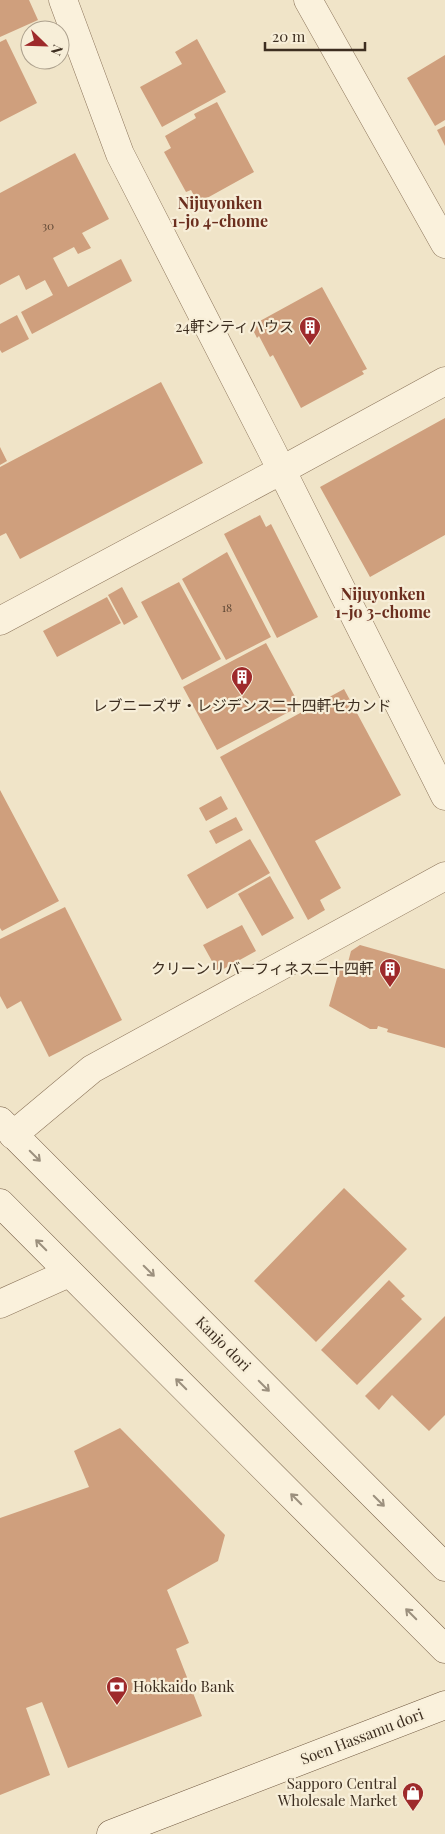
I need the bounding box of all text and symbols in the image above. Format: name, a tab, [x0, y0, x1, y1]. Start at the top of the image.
north arrow	[20, 20, 70, 70]
scale bar	[265, 20, 365, 52]
text: 20 m	[272, 26, 306, 46]
text: N	[47, 42, 68, 59]
district label: Nijuyonken 1-jo 4-chome	[172, 192, 268, 231]
house number: 30	[42, 217, 54, 233]
building icon: 24軒シティハウス	[298, 315, 322, 346]
place label: 24軒シティハウス	[175, 316, 294, 336]
district label: Nijuyonken 1-jo 3-chome	[335, 583, 431, 622]
house number: 18	[222, 599, 232, 615]
building icon: レブニーズザ・レジデンス二十四軒セカンド	[230, 665, 254, 696]
place label: レブニーズザ・レジデンス二十四軒セカンド	[93, 695, 391, 715]
building icon: クリーンリバーフィネス二十四軒	[378, 957, 402, 988]
place label: クリーンリバーフィネス二十四軒	[151, 958, 374, 978]
one-way arrow	[28, 1150, 41, 1162]
one-way arrow	[36, 1239, 48, 1251]
one-way arrow	[143, 1265, 155, 1277]
street label: Kanjo dori	[192, 1311, 256, 1376]
one-way arrow	[175, 1378, 187, 1391]
one-way arrow	[258, 1380, 270, 1392]
one-way arrow	[290, 1493, 302, 1505]
one-way arrow	[373, 1495, 385, 1507]
one-way arrow	[405, 1608, 417, 1620]
bank icon: Hokkaido Bank	[105, 1675, 129, 1706]
place label: Hokkaido Bank	[133, 1676, 235, 1696]
street label: Soen Hassamu dori	[297, 1703, 426, 1769]
place label: Sapporo Central Wholesale Market	[277, 1773, 398, 1810]
shop icon: Sapporo Central Wholesale Market	[401, 1781, 425, 1812]

